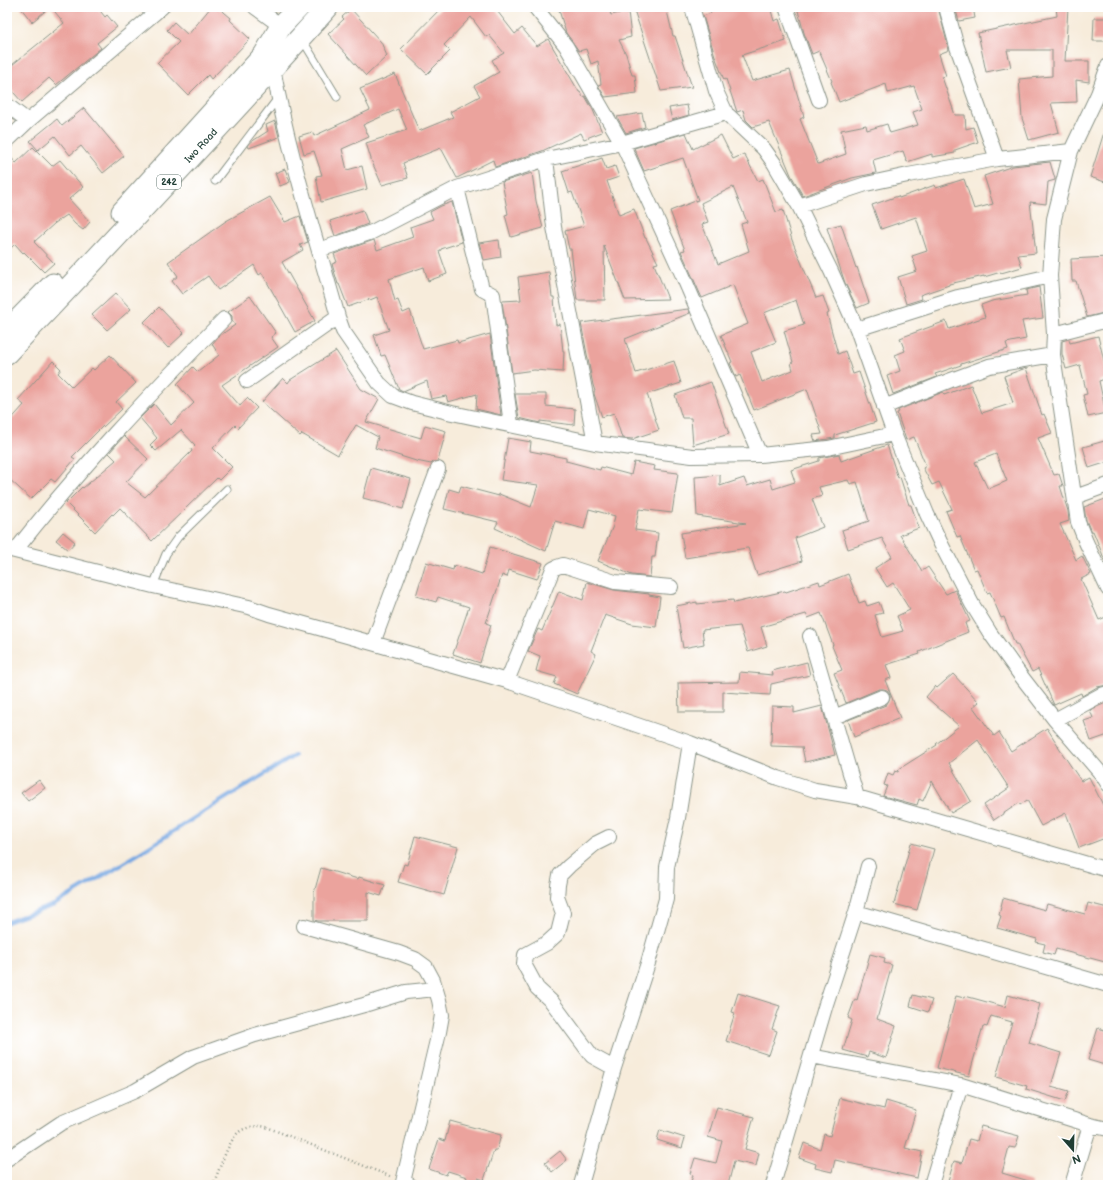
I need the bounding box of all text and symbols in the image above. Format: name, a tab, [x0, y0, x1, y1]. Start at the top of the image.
street label: Iwo Road	[183, 126, 220, 166]
road number: 242	[157, 175, 181, 189]
north arrow	[1053, 1130, 1093, 1170]
text: N	[1070, 1151, 1082, 1166]

